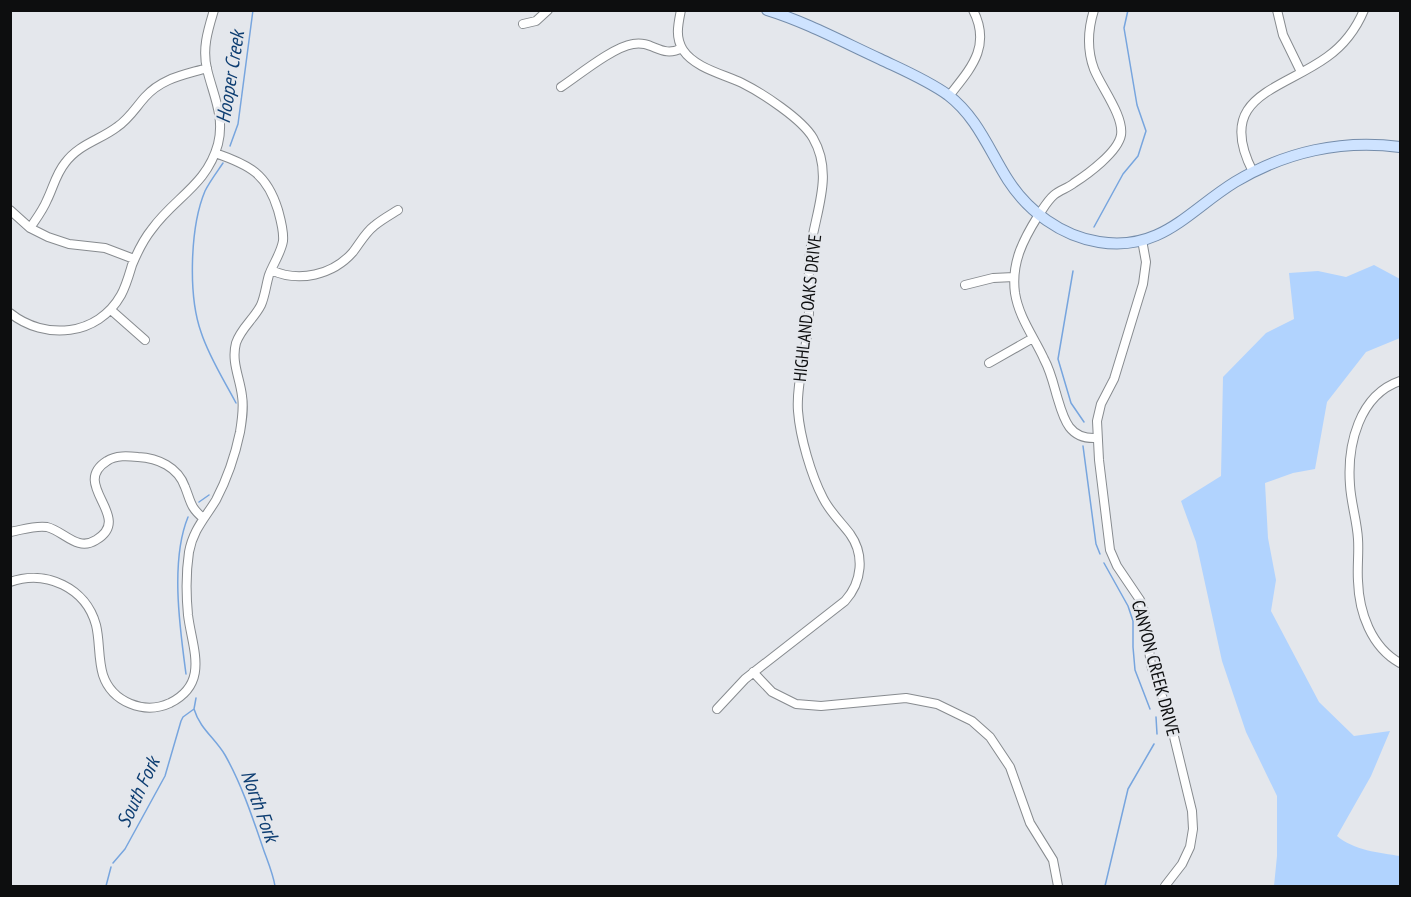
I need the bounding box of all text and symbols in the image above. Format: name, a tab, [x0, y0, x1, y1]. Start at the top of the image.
water label: Hooper Creek	[210, 27, 250, 125]
street label: HIGHLAND OAKS DRIVE	[788, 233, 826, 383]
street label: CANYON CREEK DRIVE	[1127, 597, 1185, 739]
water label: South Fork	[110, 751, 166, 831]
water label: North Fork	[235, 767, 286, 847]

